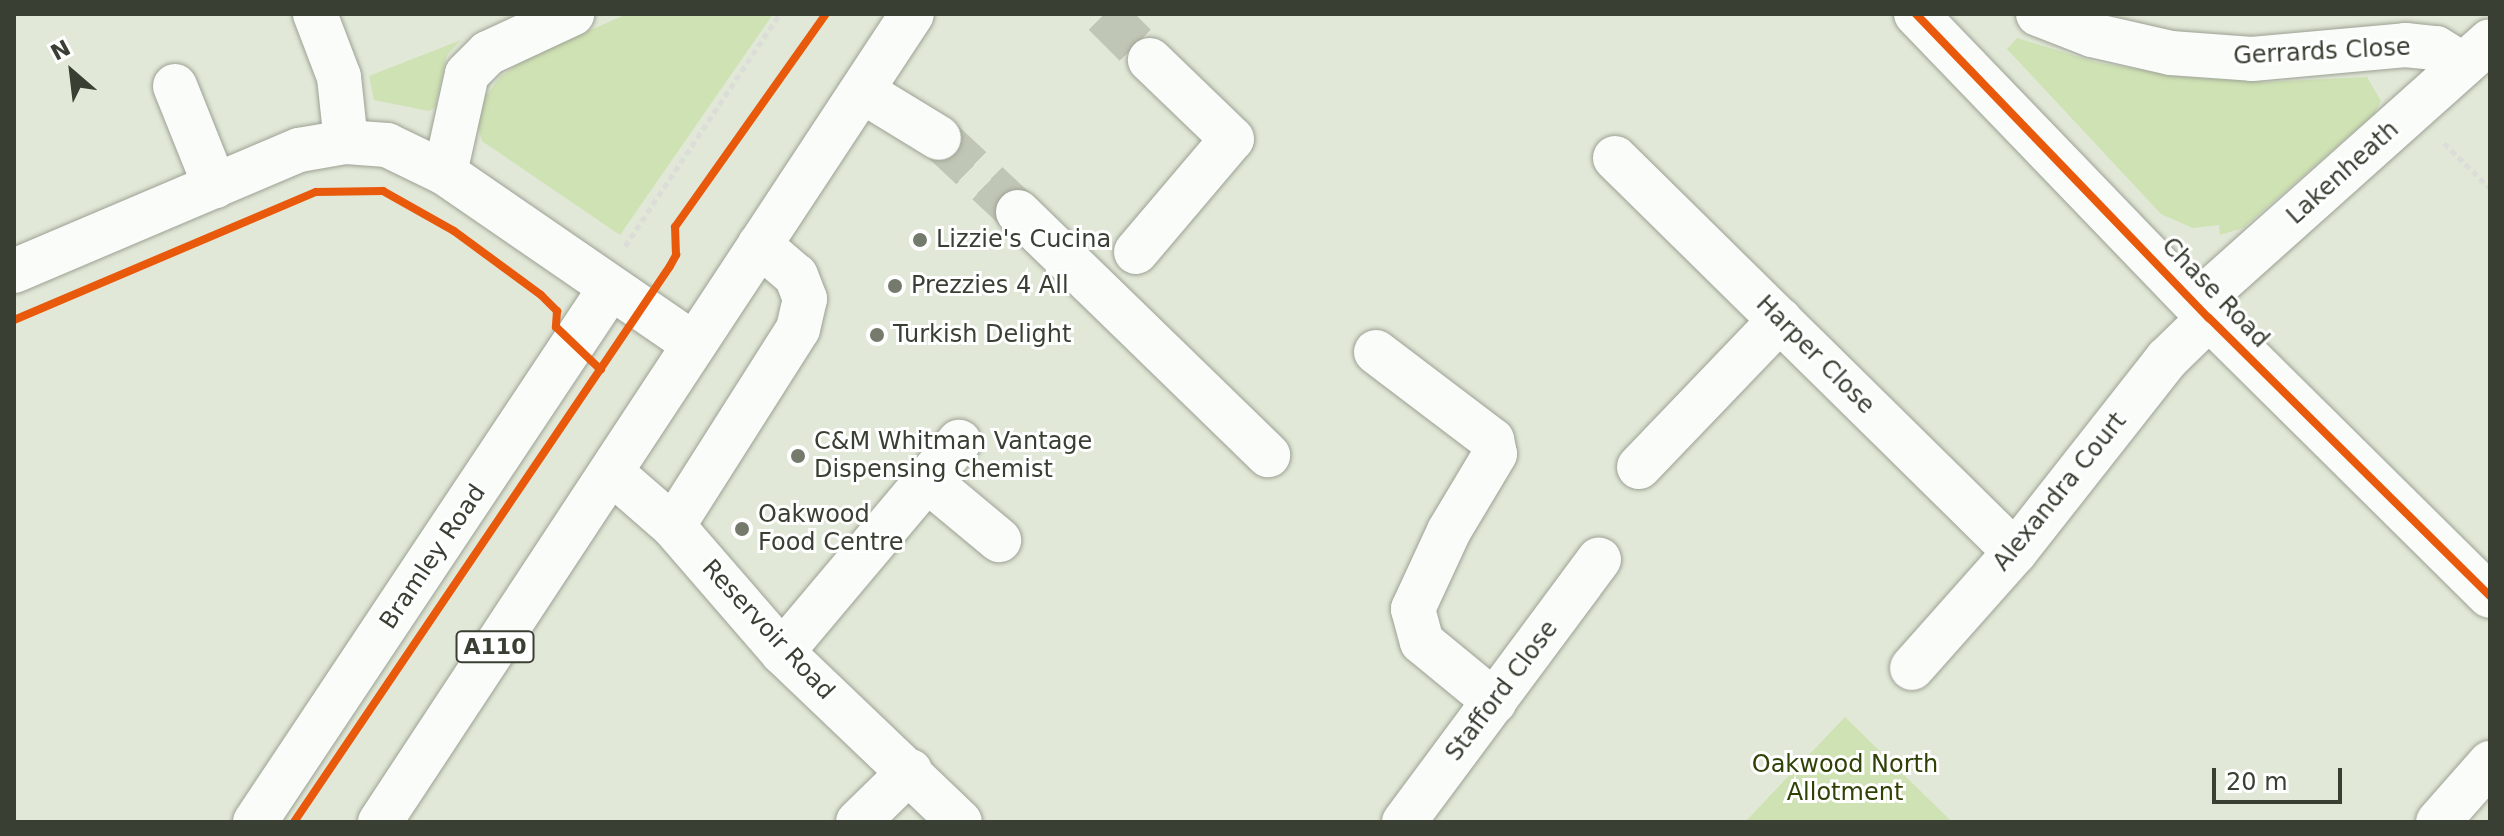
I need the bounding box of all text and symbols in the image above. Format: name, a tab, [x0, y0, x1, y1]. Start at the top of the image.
north arrow	[32, 32, 112, 112]
street label: Gerrards Close	[2233, 33, 2411, 71]
text: N	[46, 35, 74, 66]
street label: Lakenheath	[2281, 115, 2405, 231]
place label: Lizzie's Cucina	[936, 226, 1111, 254]
marker: Lizzie's Cucina	[911, 231, 929, 249]
street label: Chase Road	[2155, 232, 2275, 354]
place label: Prezzies 4 All	[911, 272, 1069, 300]
marker: Prezzies 4 All	[886, 277, 904, 295]
street label: Harper Close	[1750, 290, 1880, 420]
place label: Turkish Delight	[893, 321, 1071, 349]
marker: Turkish Delight	[868, 326, 886, 344]
street label: Alexandra Court	[1987, 407, 2133, 577]
place label: C&M Whitman Vantage Dispensing Chemist	[814, 428, 1092, 484]
marker: C&M Whitman Vantage Dispensing Chemist	[789, 447, 807, 465]
street label: Bramley Road	[374, 479, 492, 635]
place label: Oakwood Food Centre	[758, 501, 903, 557]
marker: Oakwood Food Centre	[733, 520, 751, 538]
street label: Reservoir Road	[696, 554, 840, 706]
street label: Stafford Close	[1440, 615, 1564, 767]
road number: A110	[455, 629, 535, 665]
park label: Oakwood North Allotment	[1752, 751, 1938, 807]
scale bar	[2216, 752, 2346, 802]
text: 20 m	[2226, 768, 2288, 796]

